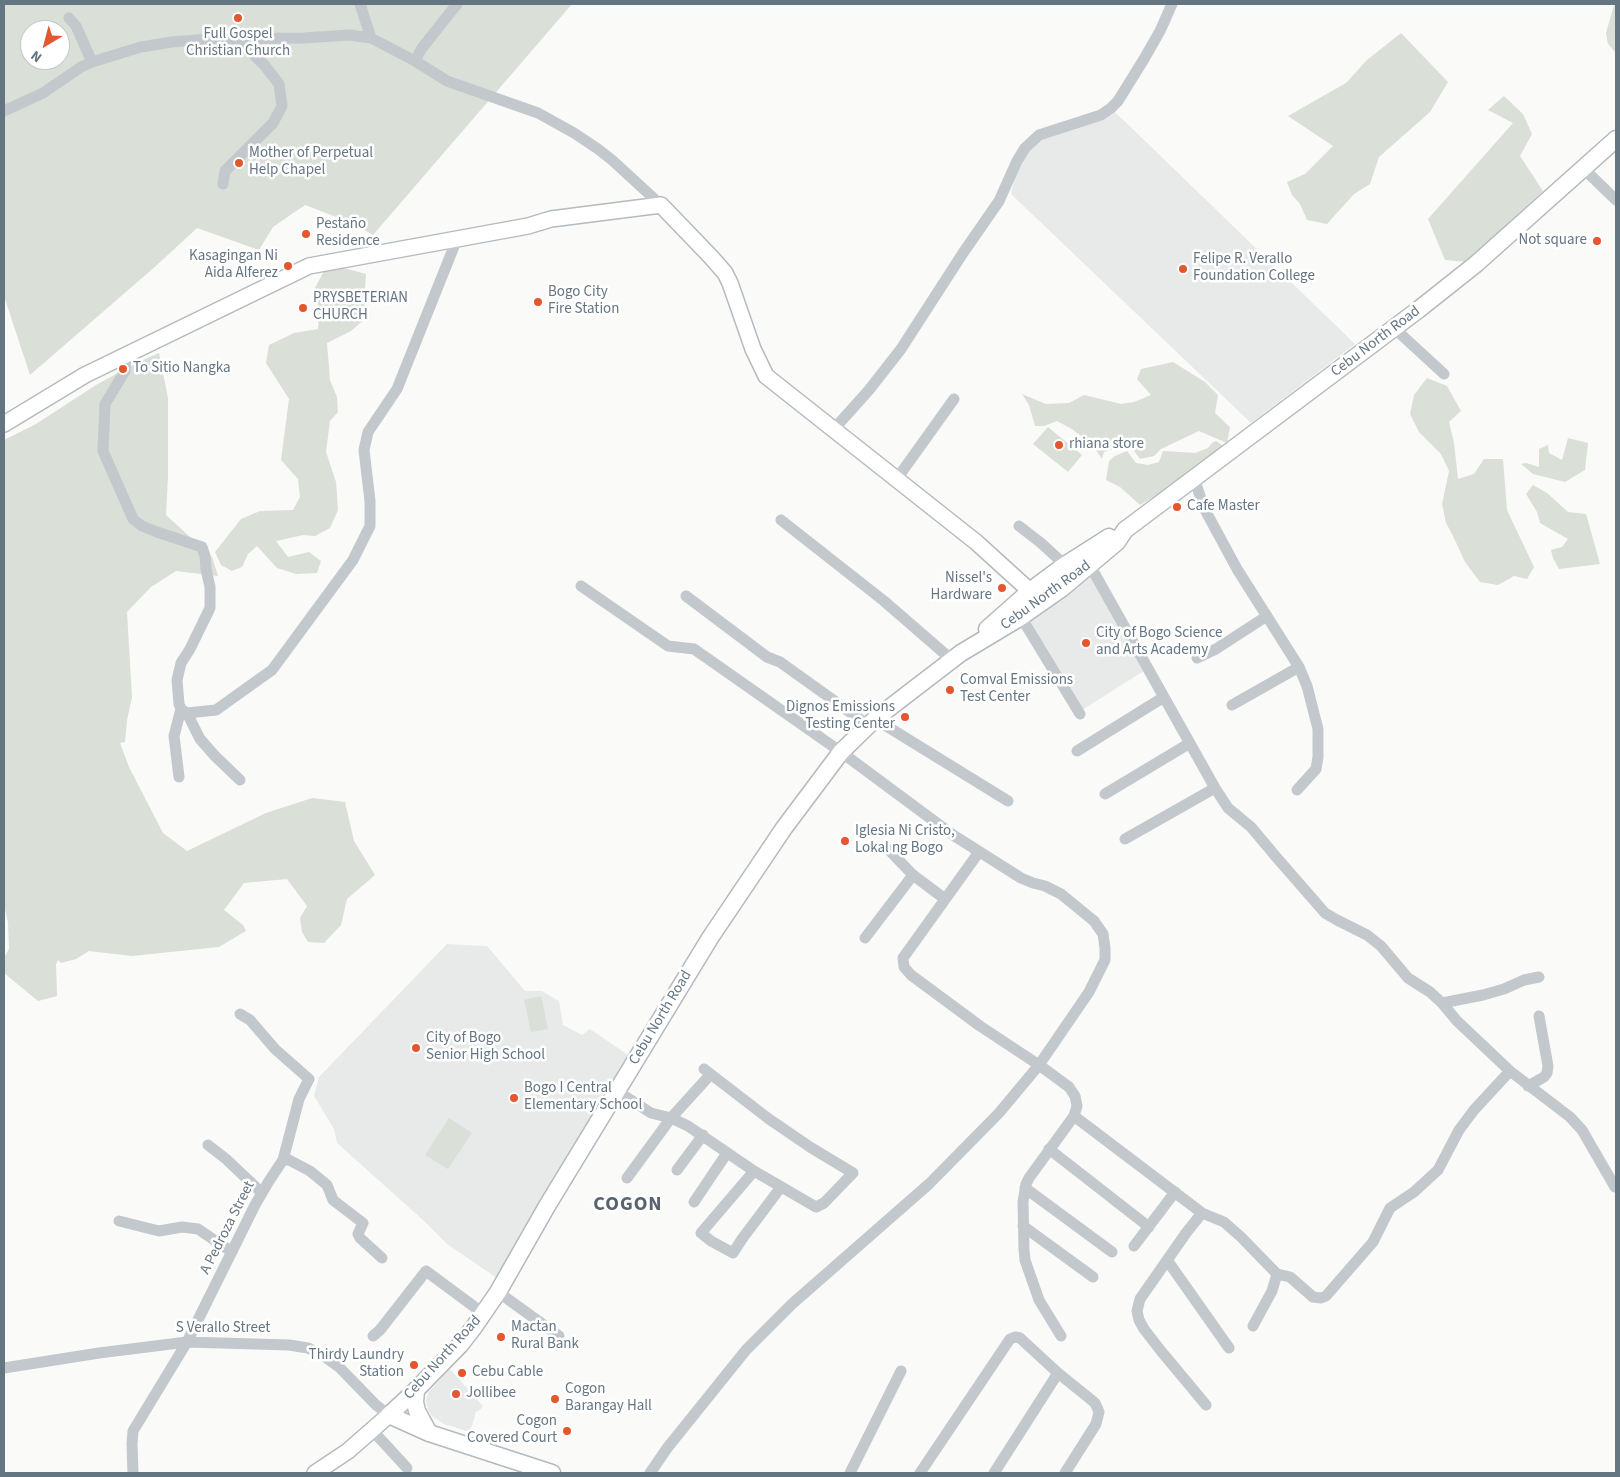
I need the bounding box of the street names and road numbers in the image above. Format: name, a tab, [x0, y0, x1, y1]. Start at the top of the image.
street label: Cebu North Road	[1328, 303, 1424, 381]
street label: Cebu North Road	[997, 557, 1095, 635]
street label: Cebu North Road	[626, 968, 696, 1068]
street label: A Pedroza Street	[197, 1178, 259, 1278]
street label: Cebu North Road	[401, 1312, 485, 1404]
street label: S Verallo Street	[176, 1320, 270, 1338]

